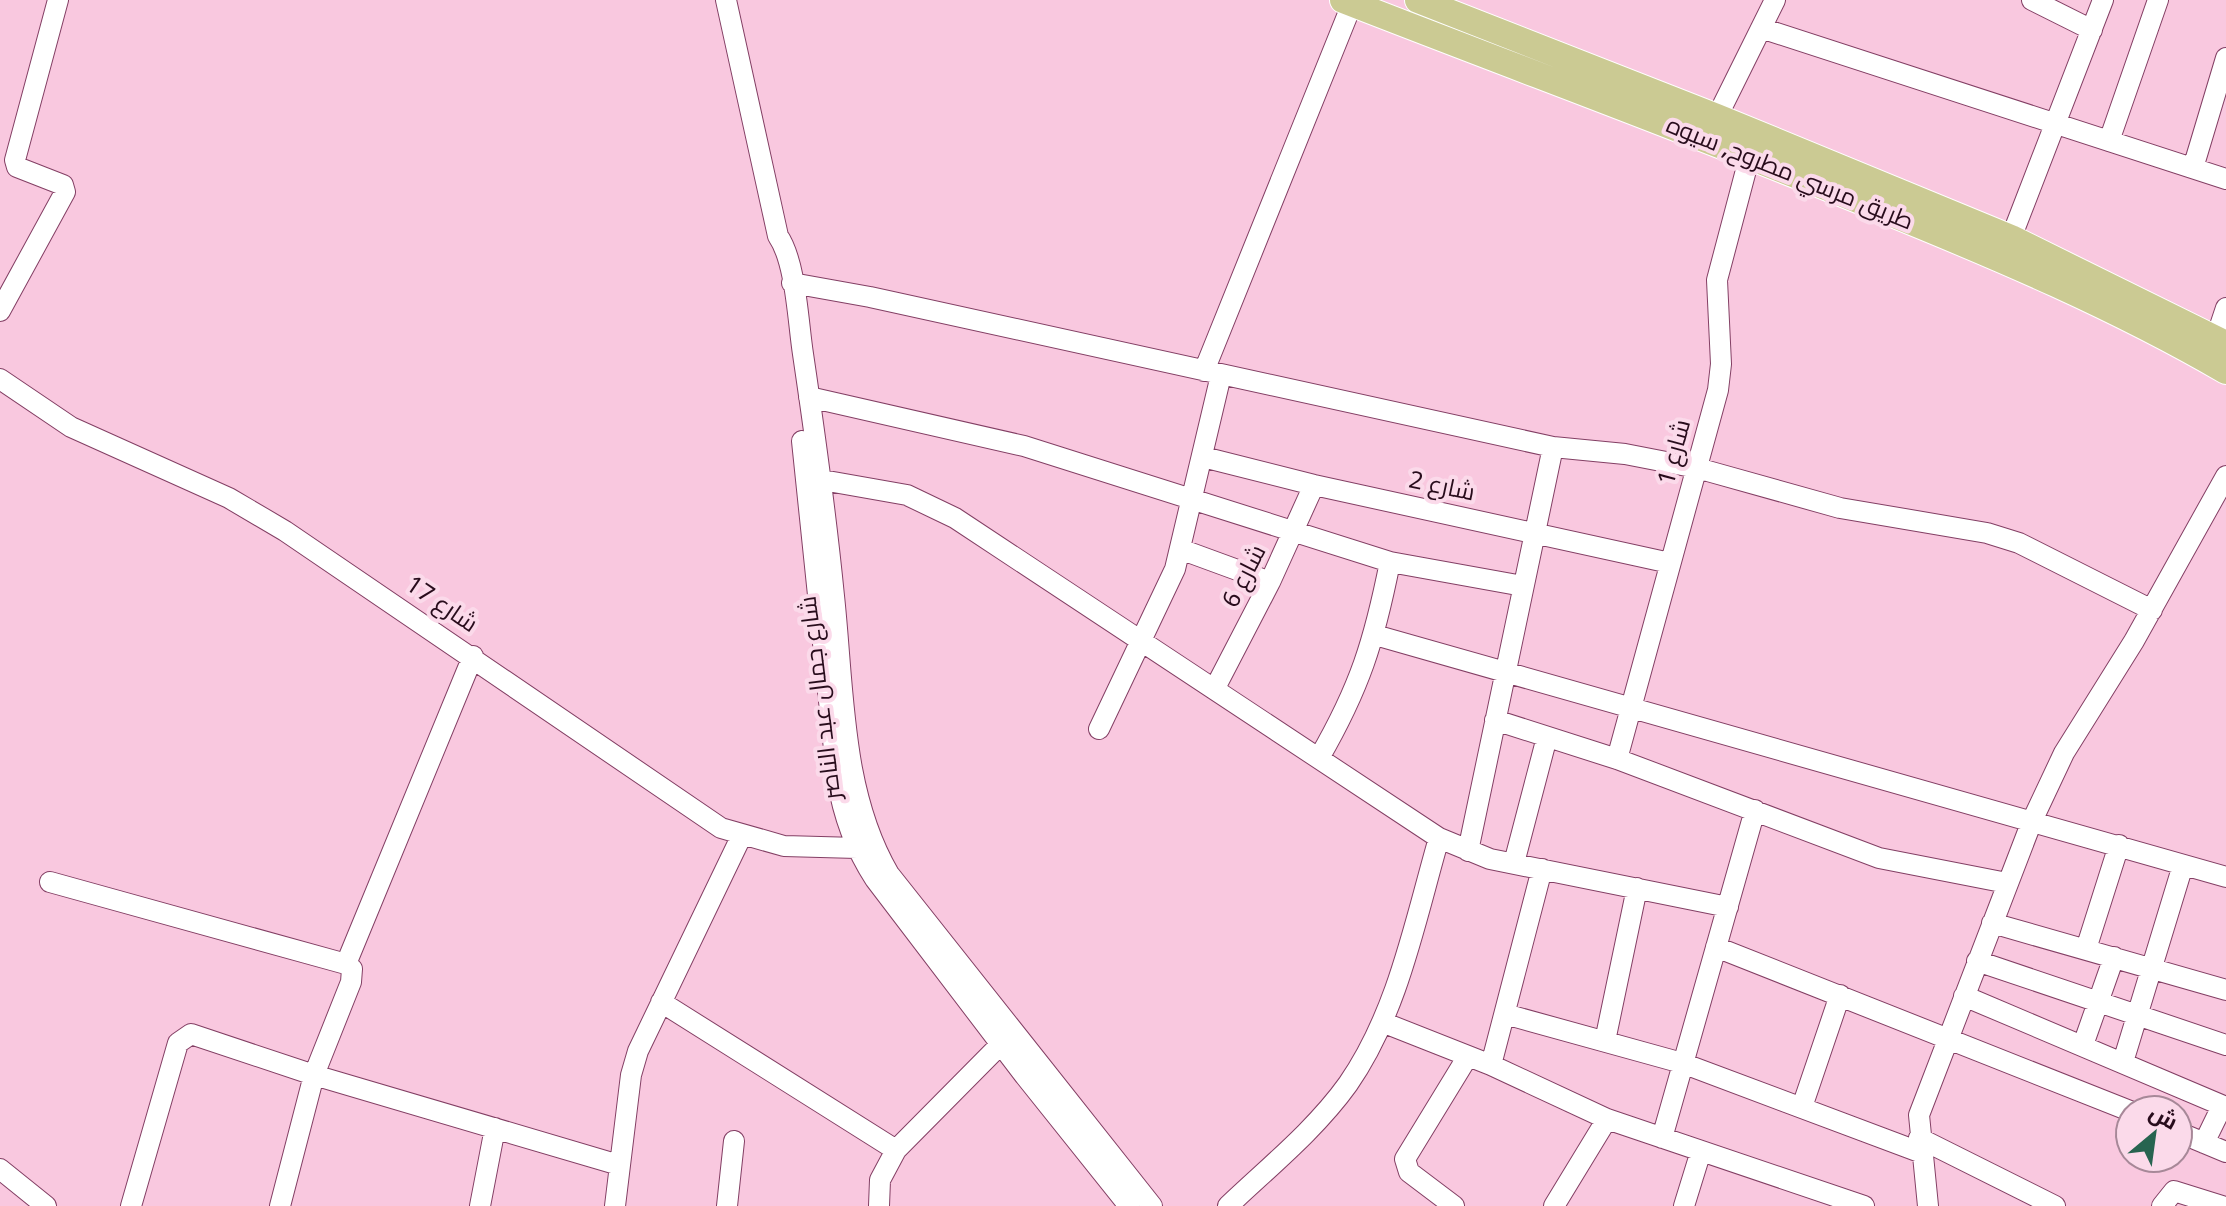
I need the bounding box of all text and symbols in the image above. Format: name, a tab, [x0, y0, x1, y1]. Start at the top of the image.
street label: طريق مرسي مطروح, سيوه	[1661, 107, 1919, 239]
street label: شارع 1	[1648, 415, 1698, 488]
street label: شارع 2	[1406, 461, 1478, 509]
street label: شارع 6	[1213, 538, 1273, 613]
street label: شارع 17	[400, 567, 485, 640]
street label: شارع جمال عبد الناصر	[790, 594, 849, 804]
north arrow	[2114, 1094, 2194, 1174]
text: ش	[2145, 1096, 2184, 1136]

